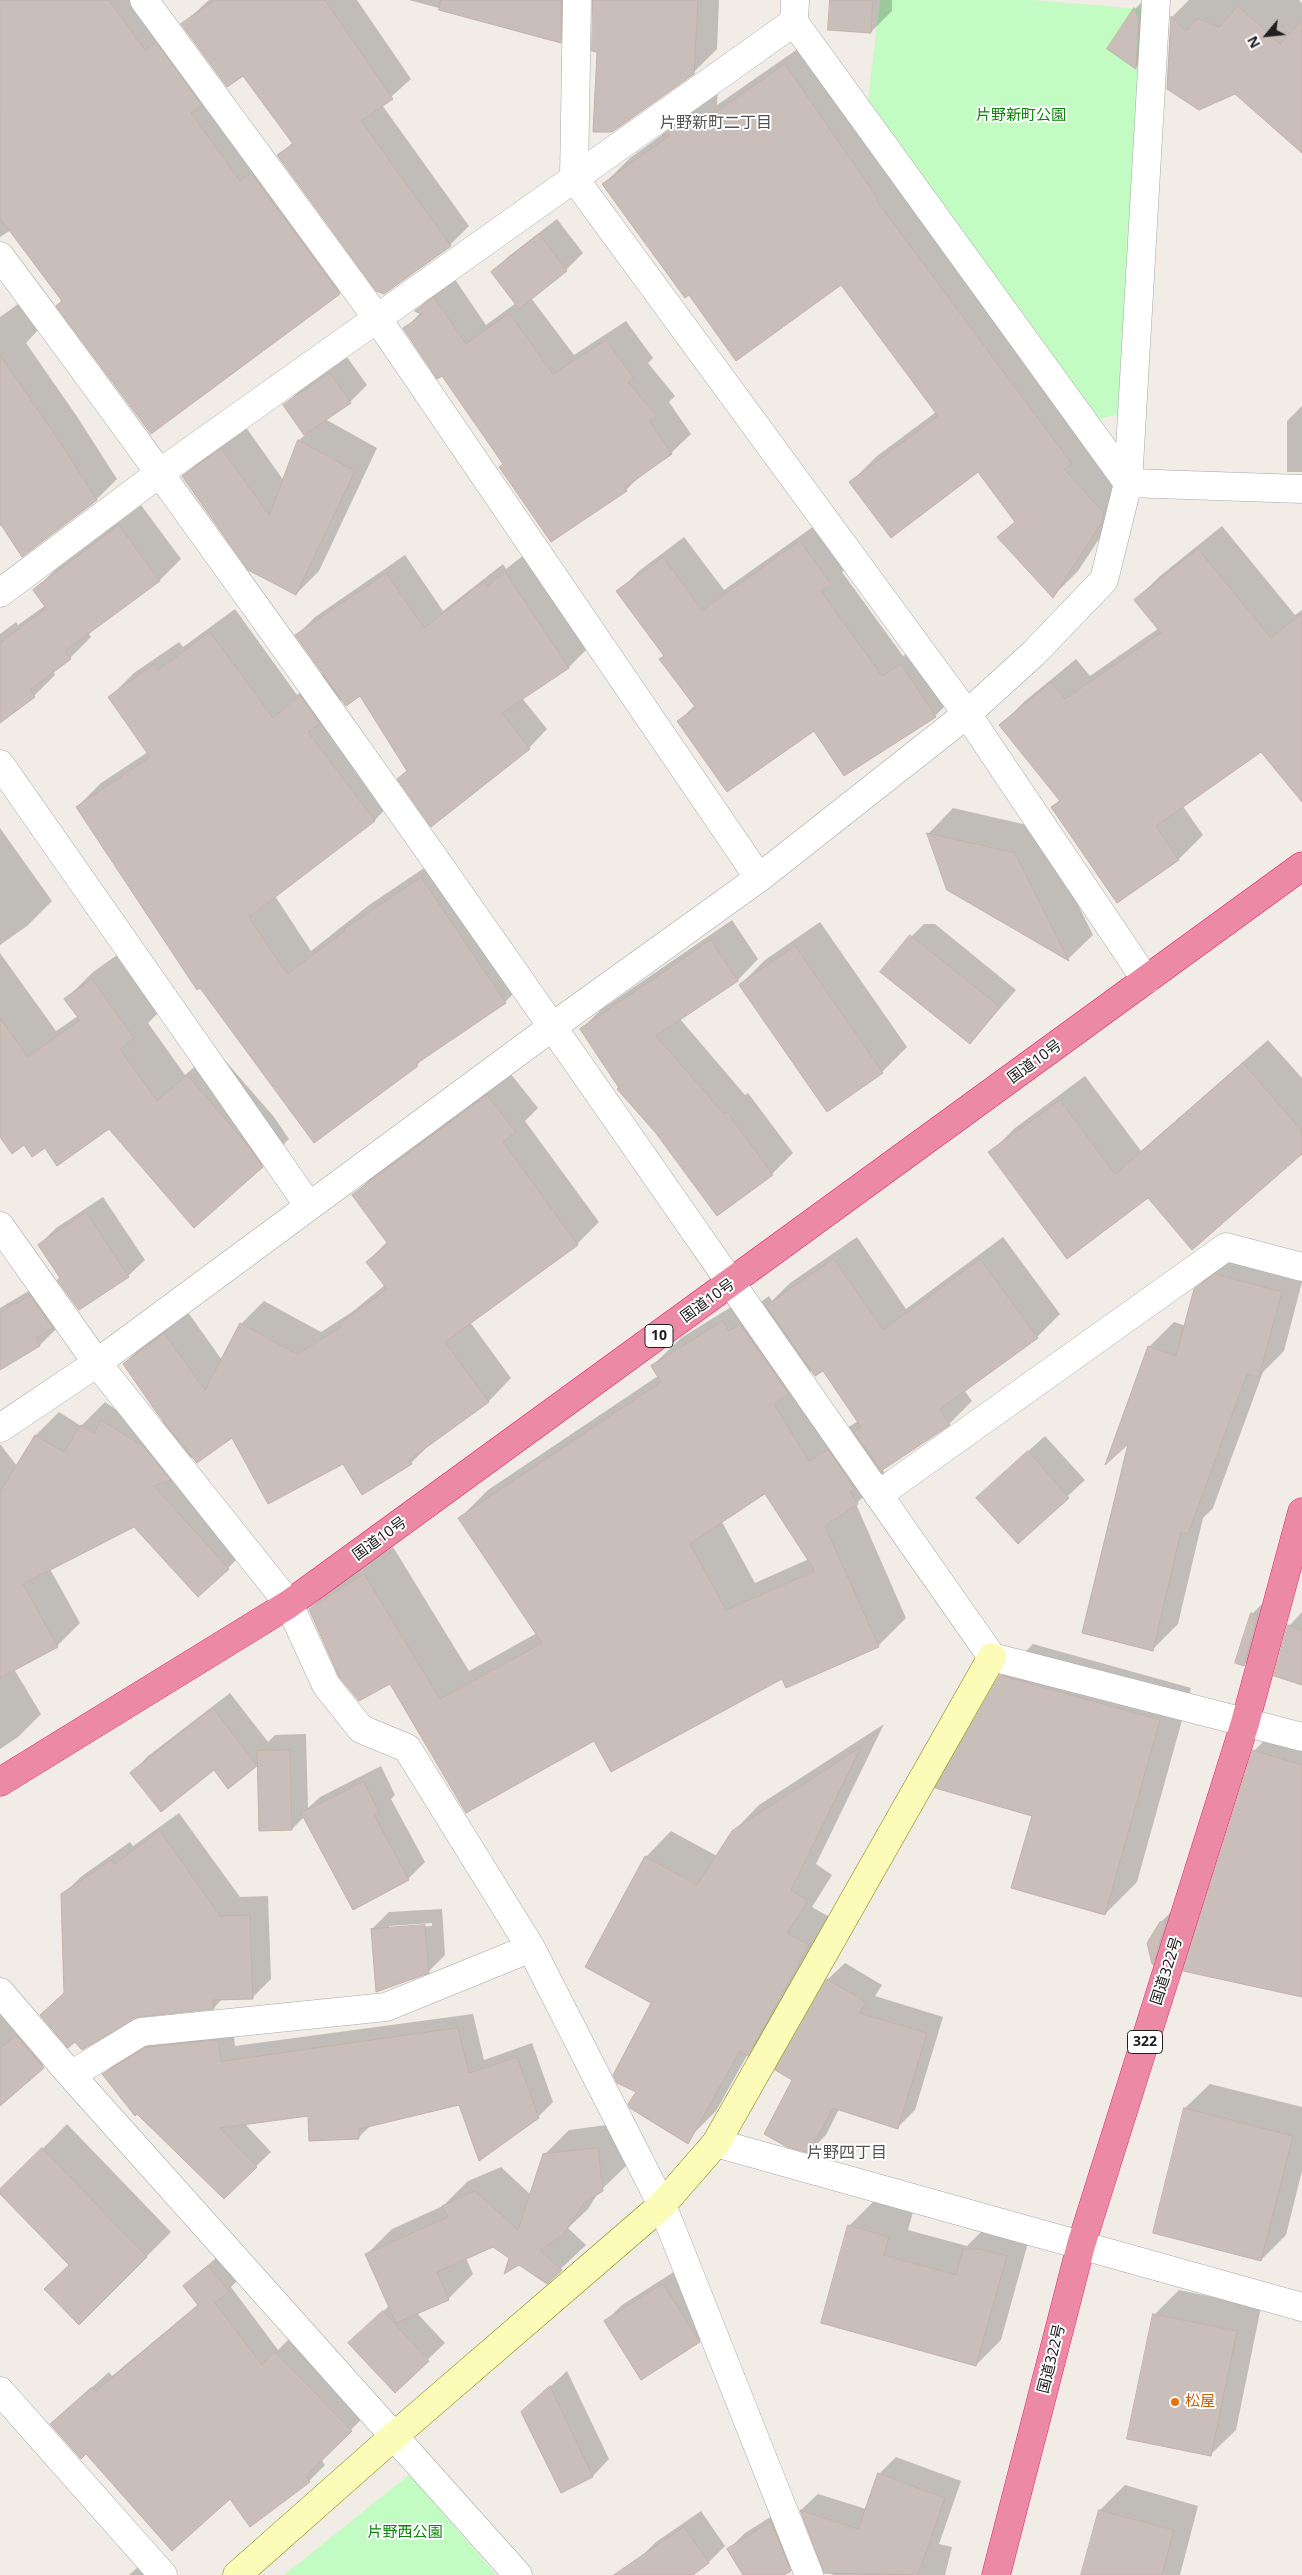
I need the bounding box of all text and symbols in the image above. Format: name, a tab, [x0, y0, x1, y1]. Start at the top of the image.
north arrow	[1242, 10, 1292, 60]
text: N	[1242, 33, 1264, 52]
park label: 片野新町公園	[976, 107, 1066, 125]
district label: 片野新町二丁目	[660, 113, 772, 133]
street label: 国道10号	[1005, 1036, 1065, 1088]
street label: 国道10号	[678, 1275, 738, 1327]
road number: 10	[645, 1324, 673, 1348]
street label: 国道10号	[350, 1513, 410, 1565]
street label: 国道322号	[1148, 1935, 1186, 2007]
road number: 322	[1128, 2030, 1162, 2054]
district label: 片野四丁目	[807, 2143, 887, 2163]
street label: 国道322号	[1035, 2323, 1069, 2395]
place label: 松屋	[1185, 2393, 1215, 2411]
marker: 松屋	[1169, 2396, 1181, 2408]
park label: 片野西公園	[368, 2524, 442, 2542]

